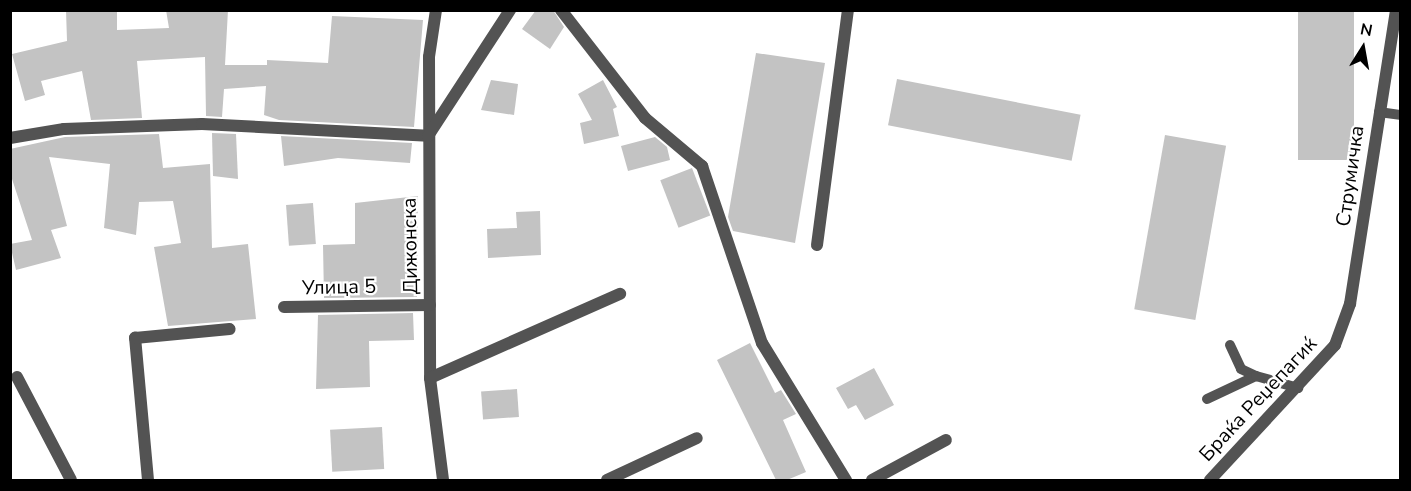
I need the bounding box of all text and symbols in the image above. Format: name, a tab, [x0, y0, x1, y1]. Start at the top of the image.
north arrow	[1333, 18, 1393, 78]
text: N	[1358, 18, 1374, 42]
street label: Струмичка	[1331, 124, 1369, 228]
street label: Дижонска	[397, 197, 423, 295]
street label: Улица 5	[302, 274, 376, 300]
street label: Браќа Реџепагиќ	[1194, 332, 1322, 466]

